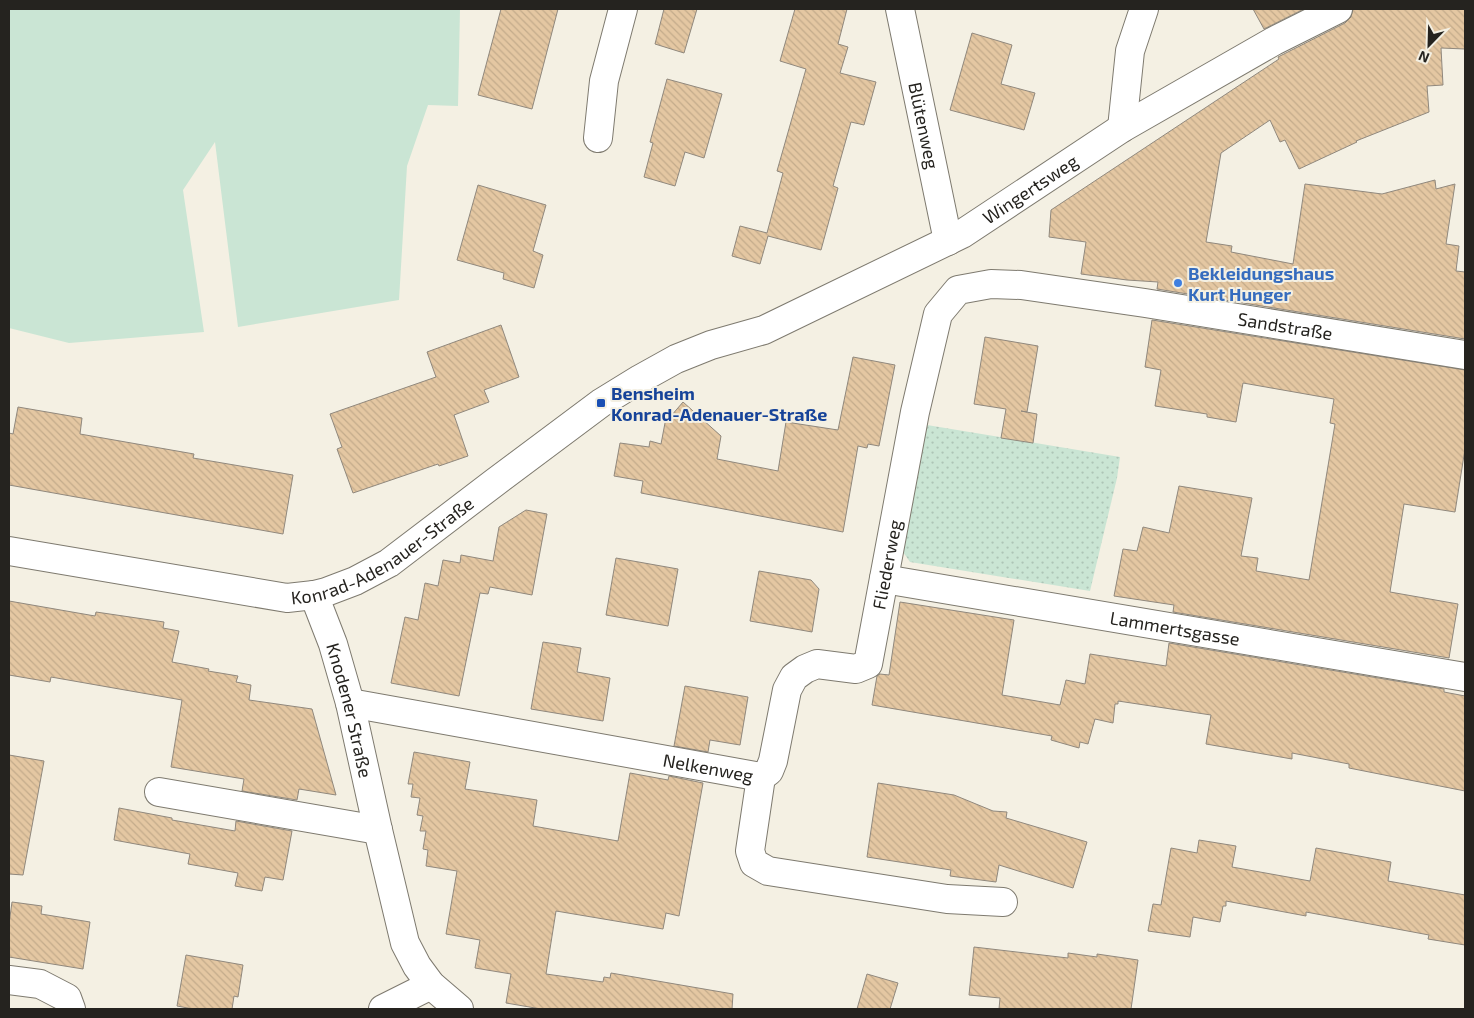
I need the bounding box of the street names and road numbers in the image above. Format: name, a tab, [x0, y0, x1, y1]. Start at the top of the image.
street label: Blütenweg	[904, 80, 944, 171]
street label: Wingertsweg	[978, 150, 1082, 228]
street label: Sandstraße	[1236, 307, 1334, 344]
street label: Konrad-Adenauer-Straße	[290, 492, 478, 608]
street label: Fliederweg	[867, 518, 906, 611]
street label: Lammertsgasse	[1108, 606, 1242, 650]
street label: Knodener Straße	[322, 640, 377, 780]
street label: Nelkenweg	[661, 749, 755, 786]

